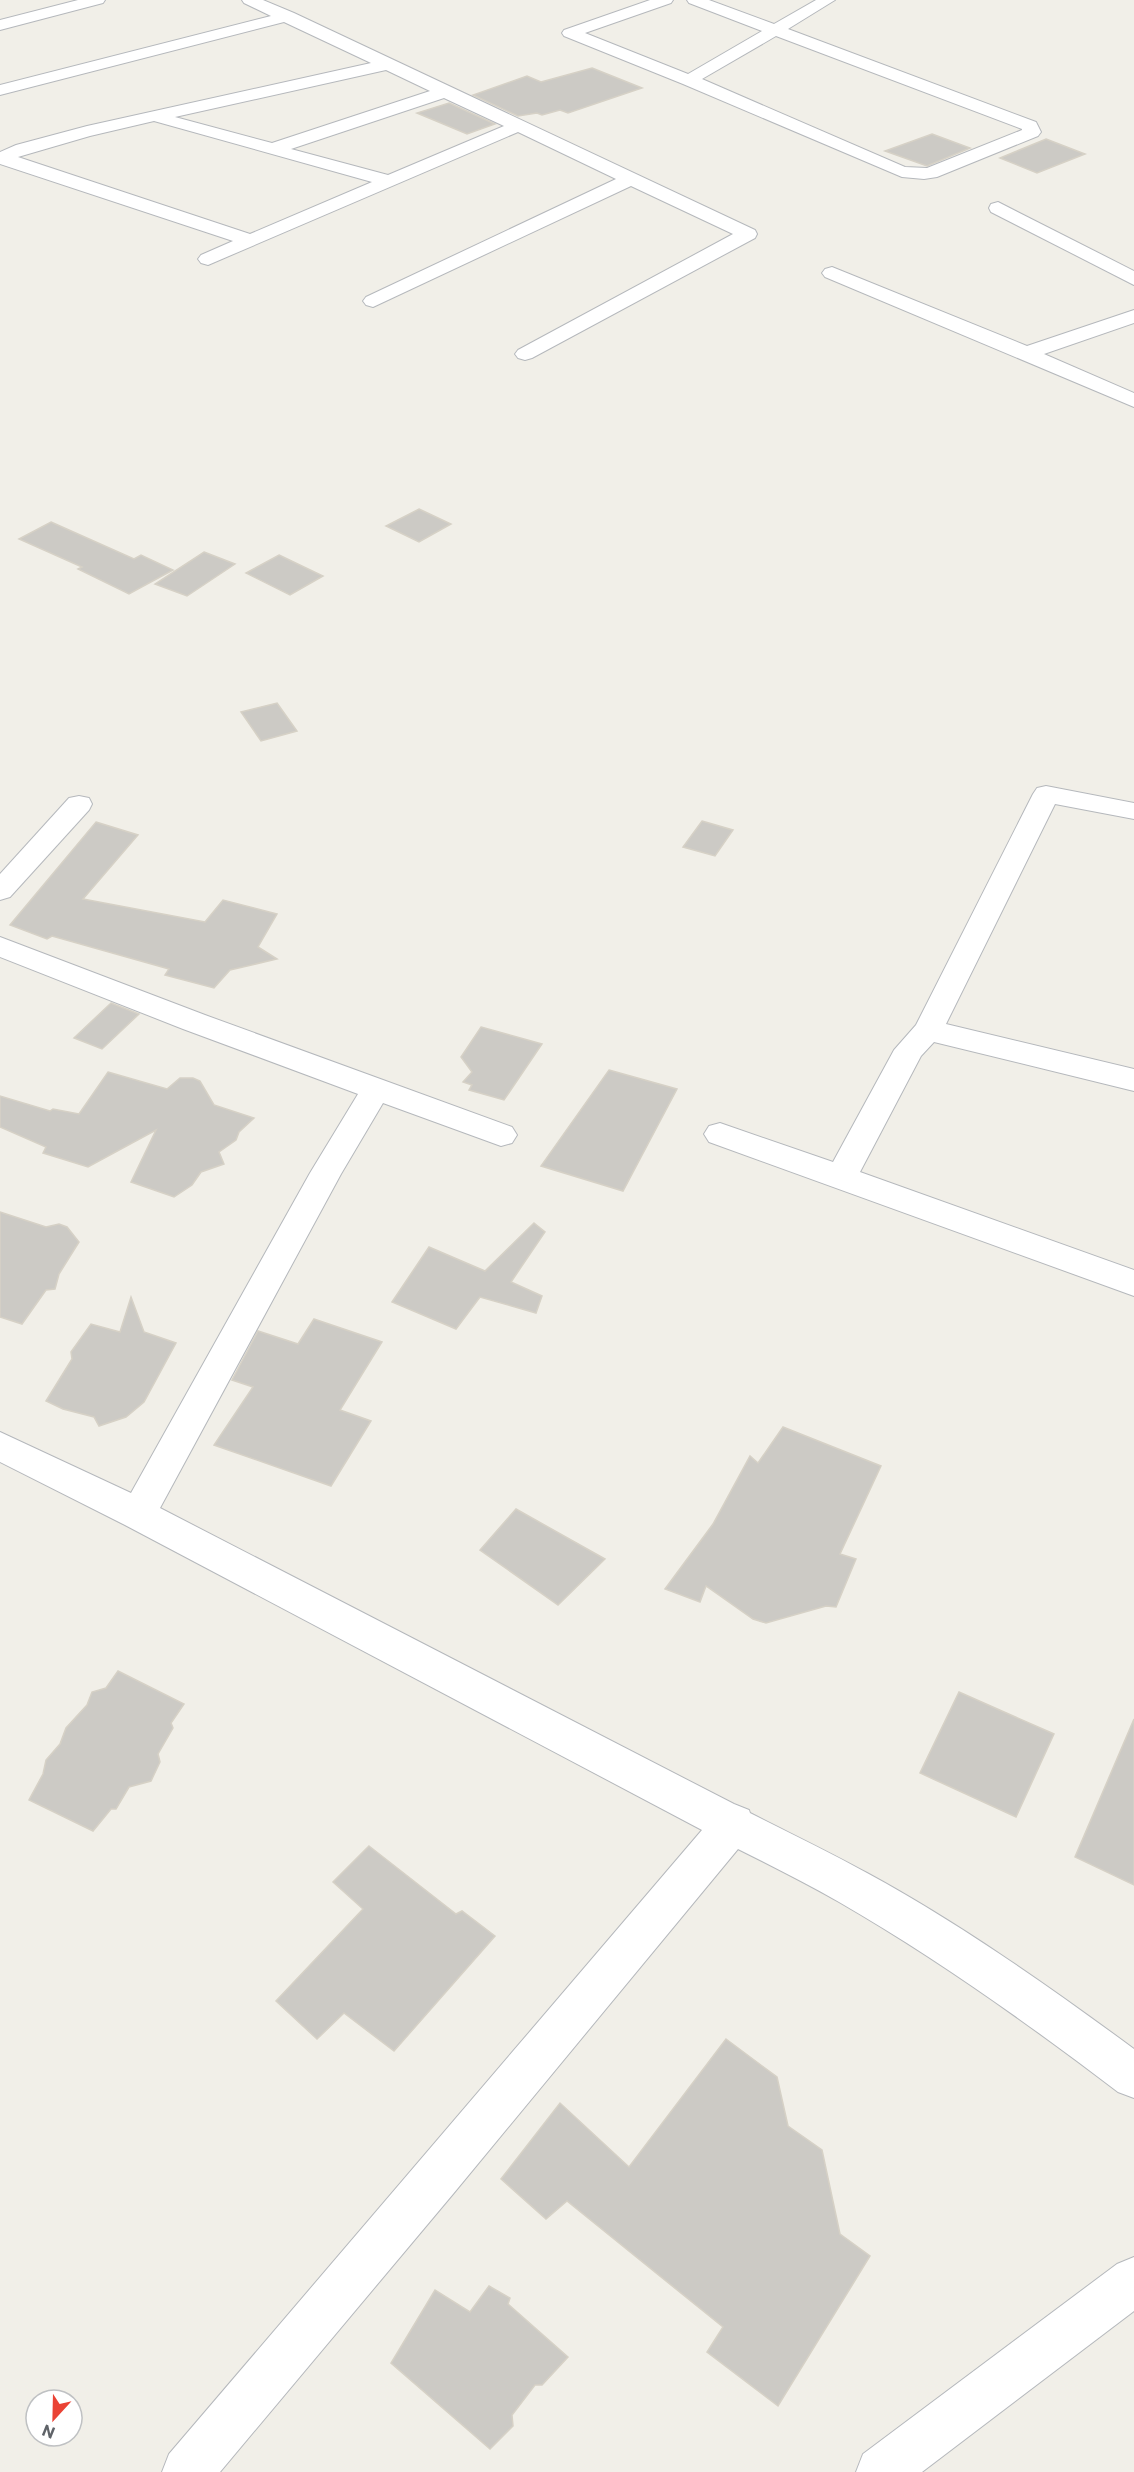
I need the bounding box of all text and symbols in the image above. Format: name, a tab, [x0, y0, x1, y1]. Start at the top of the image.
north arrow	[24, 2388, 84, 2448]
text: N	[39, 2421, 57, 2443]

